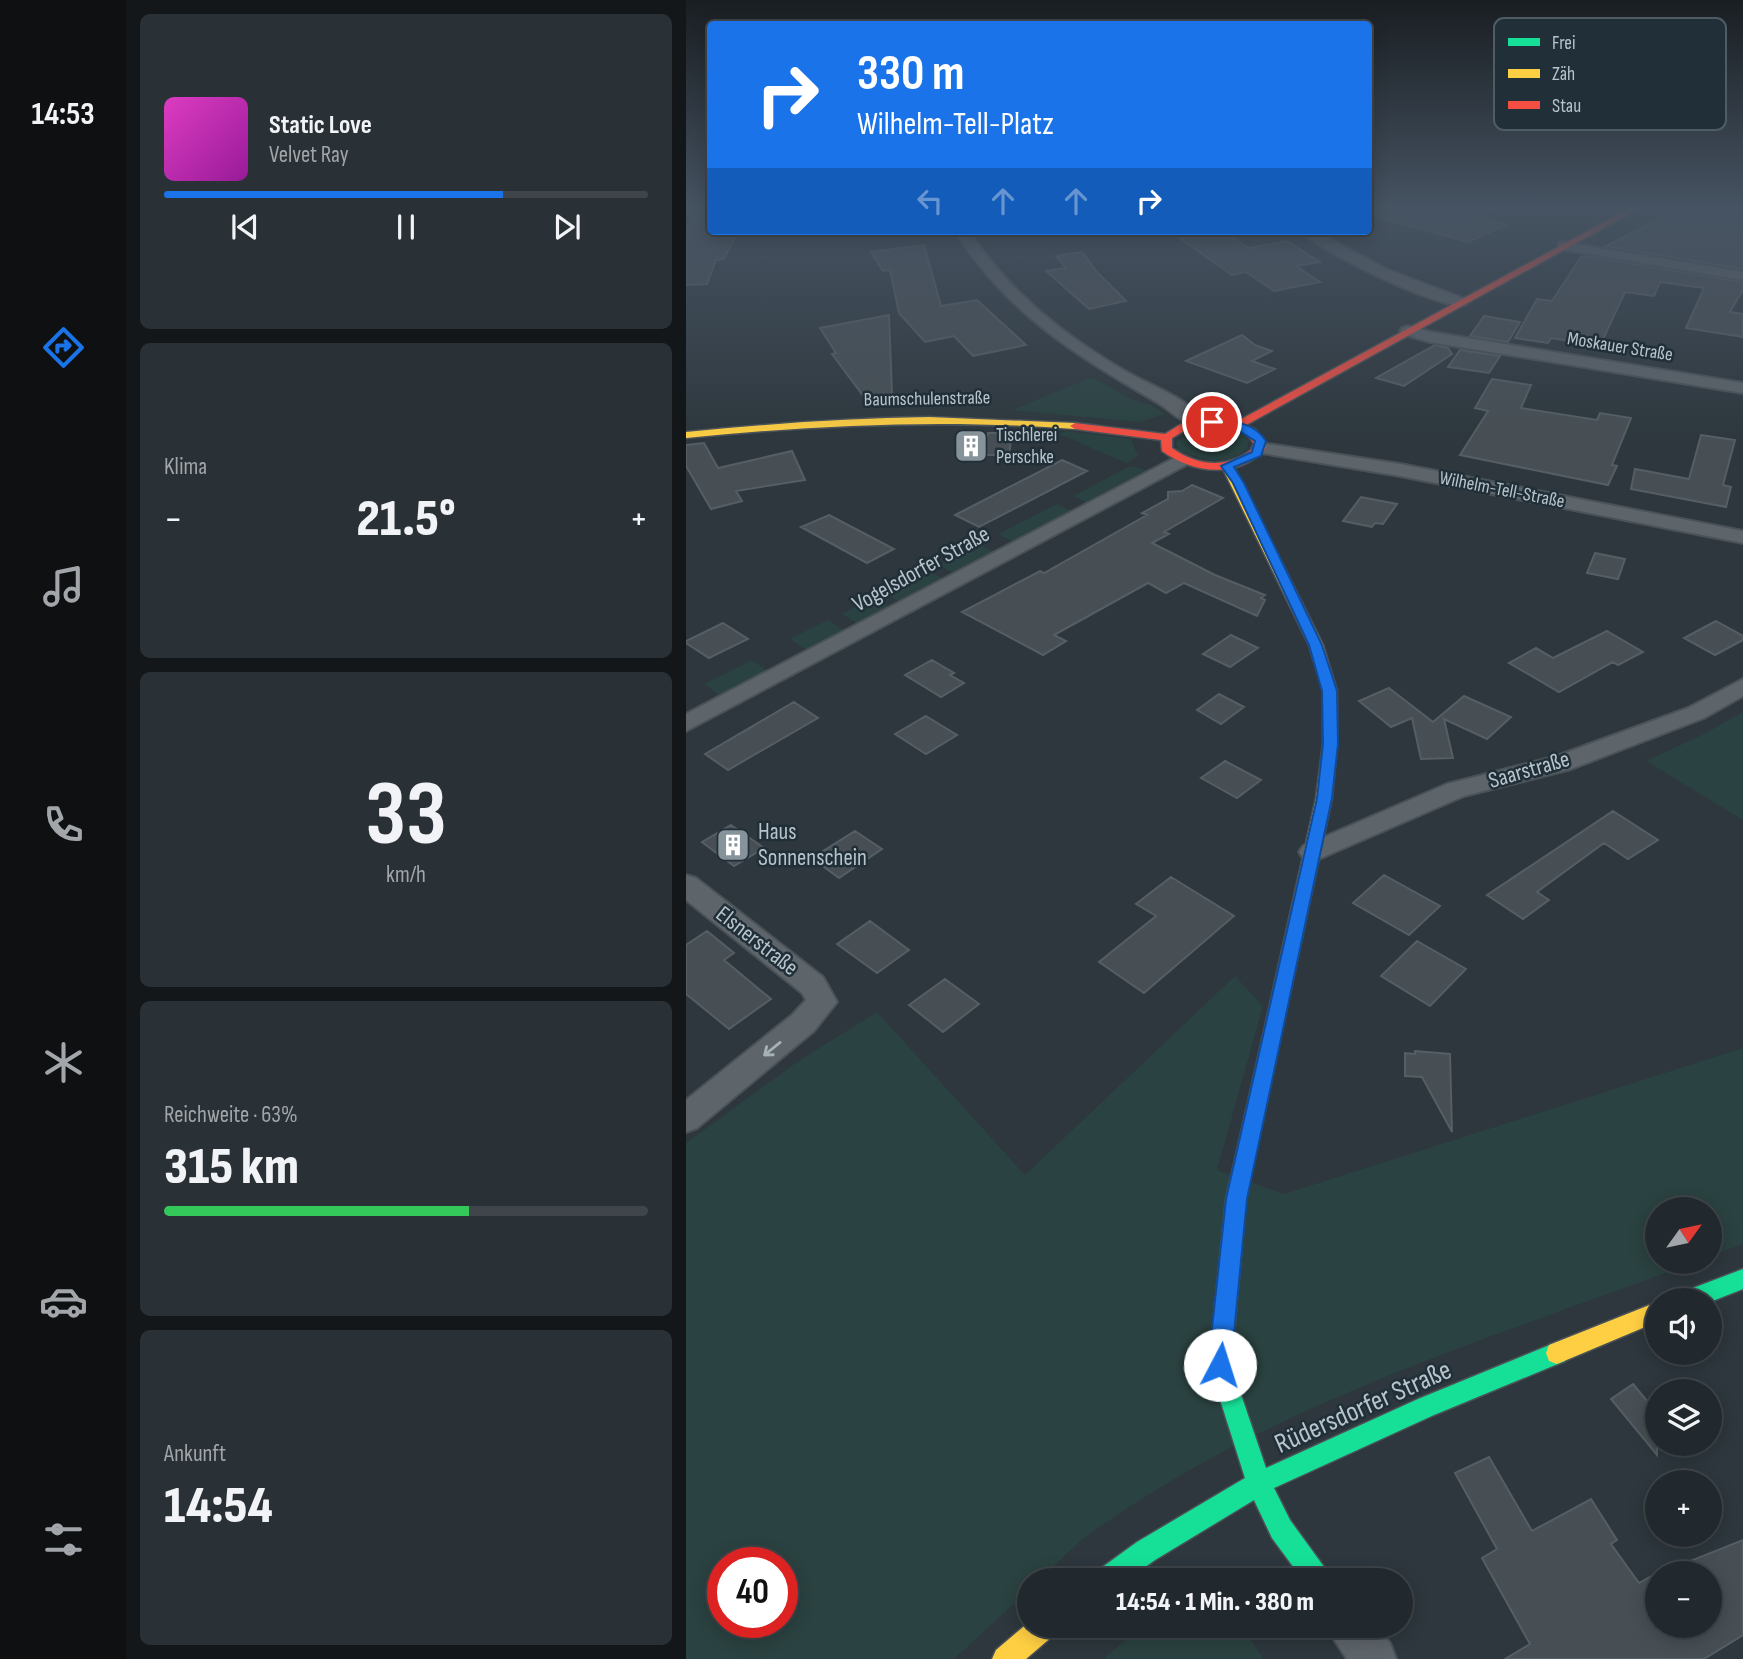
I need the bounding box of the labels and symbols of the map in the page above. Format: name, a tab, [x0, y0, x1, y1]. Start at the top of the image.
legend	[1494, 18, 1726, 130]
text: Frei	[1552, 32, 1576, 55]
text: Zäh	[1552, 63, 1575, 86]
text: Stau	[1552, 95, 1581, 118]
street label: Moskauer Straße	[1566, 327, 1674, 367]
street label: Baumschulenstraße	[864, 386, 990, 412]
pin	[1182, 392, 1242, 452]
place label: Tischlerei Perschke	[996, 424, 1057, 469]
building icon: Tischlerei Perschke	[952, 427, 990, 465]
street label: Wilhelm-Tell-Straße	[1437, 467, 1567, 513]
street label: Vogelsdorfer Straße	[848, 520, 994, 618]
street label: Saarstraße	[1485, 745, 1573, 795]
place label: Haus Sonnenschein	[758, 818, 867, 872]
building icon: Haus Sonnenschein	[714, 826, 752, 864]
street label: Elsnerstraße	[710, 900, 804, 982]
one-way arrow	[764, 1041, 782, 1056]
north arrow	[1645, 1197, 1722, 1274]
position arrow	[1183, 1328, 1257, 1402]
street label: Rüdersdorfer Straße	[1269, 1353, 1457, 1461]
speed limit sign: 40	[707, 1547, 798, 1638]

